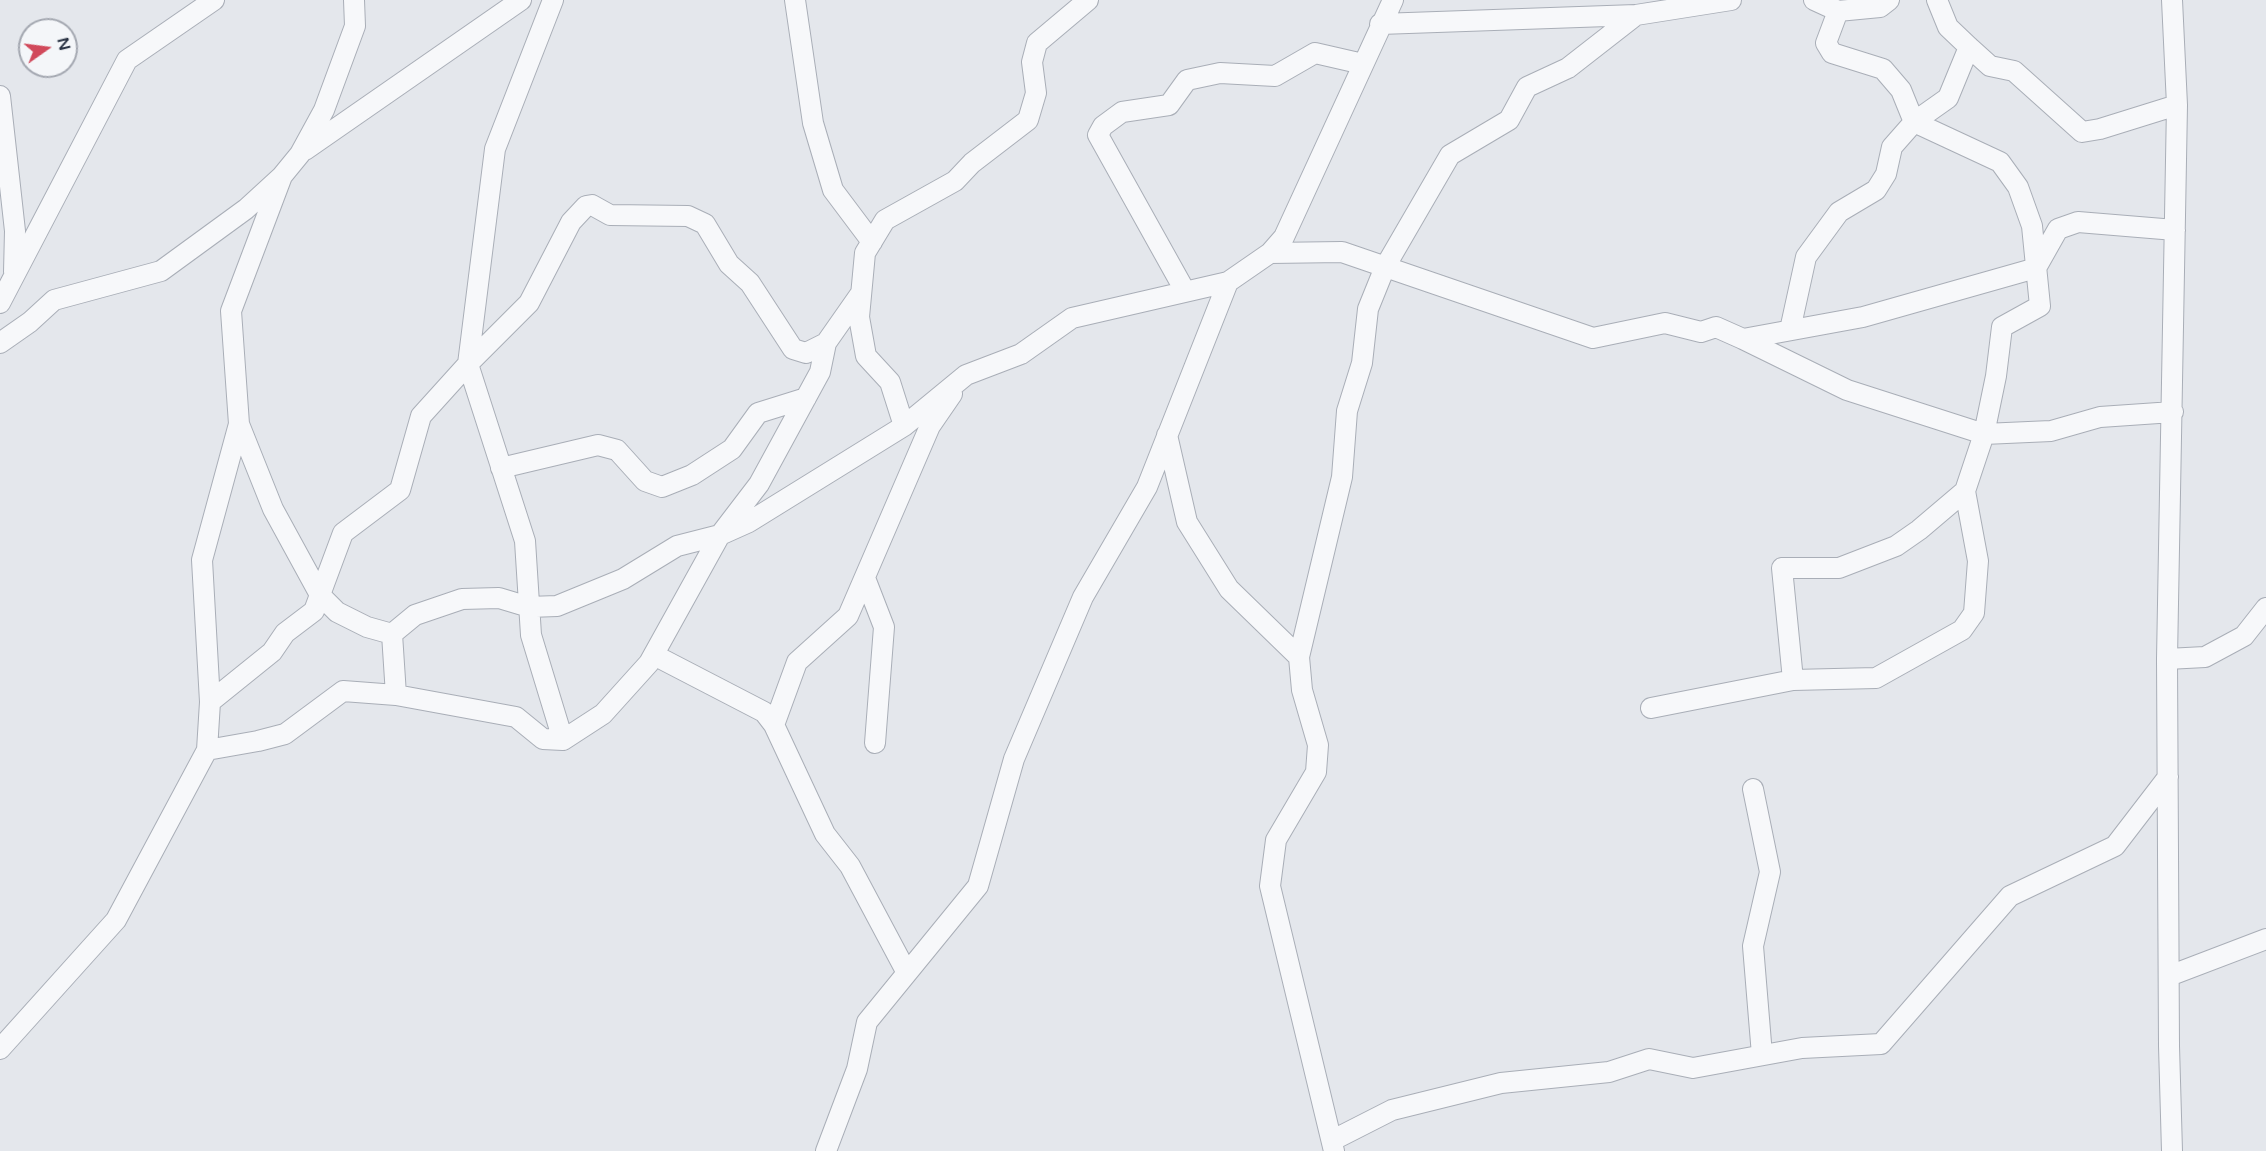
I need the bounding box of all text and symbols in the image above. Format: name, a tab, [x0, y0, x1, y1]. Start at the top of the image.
north arrow	[18, 18, 78, 78]
text: N	[52, 35, 75, 53]

